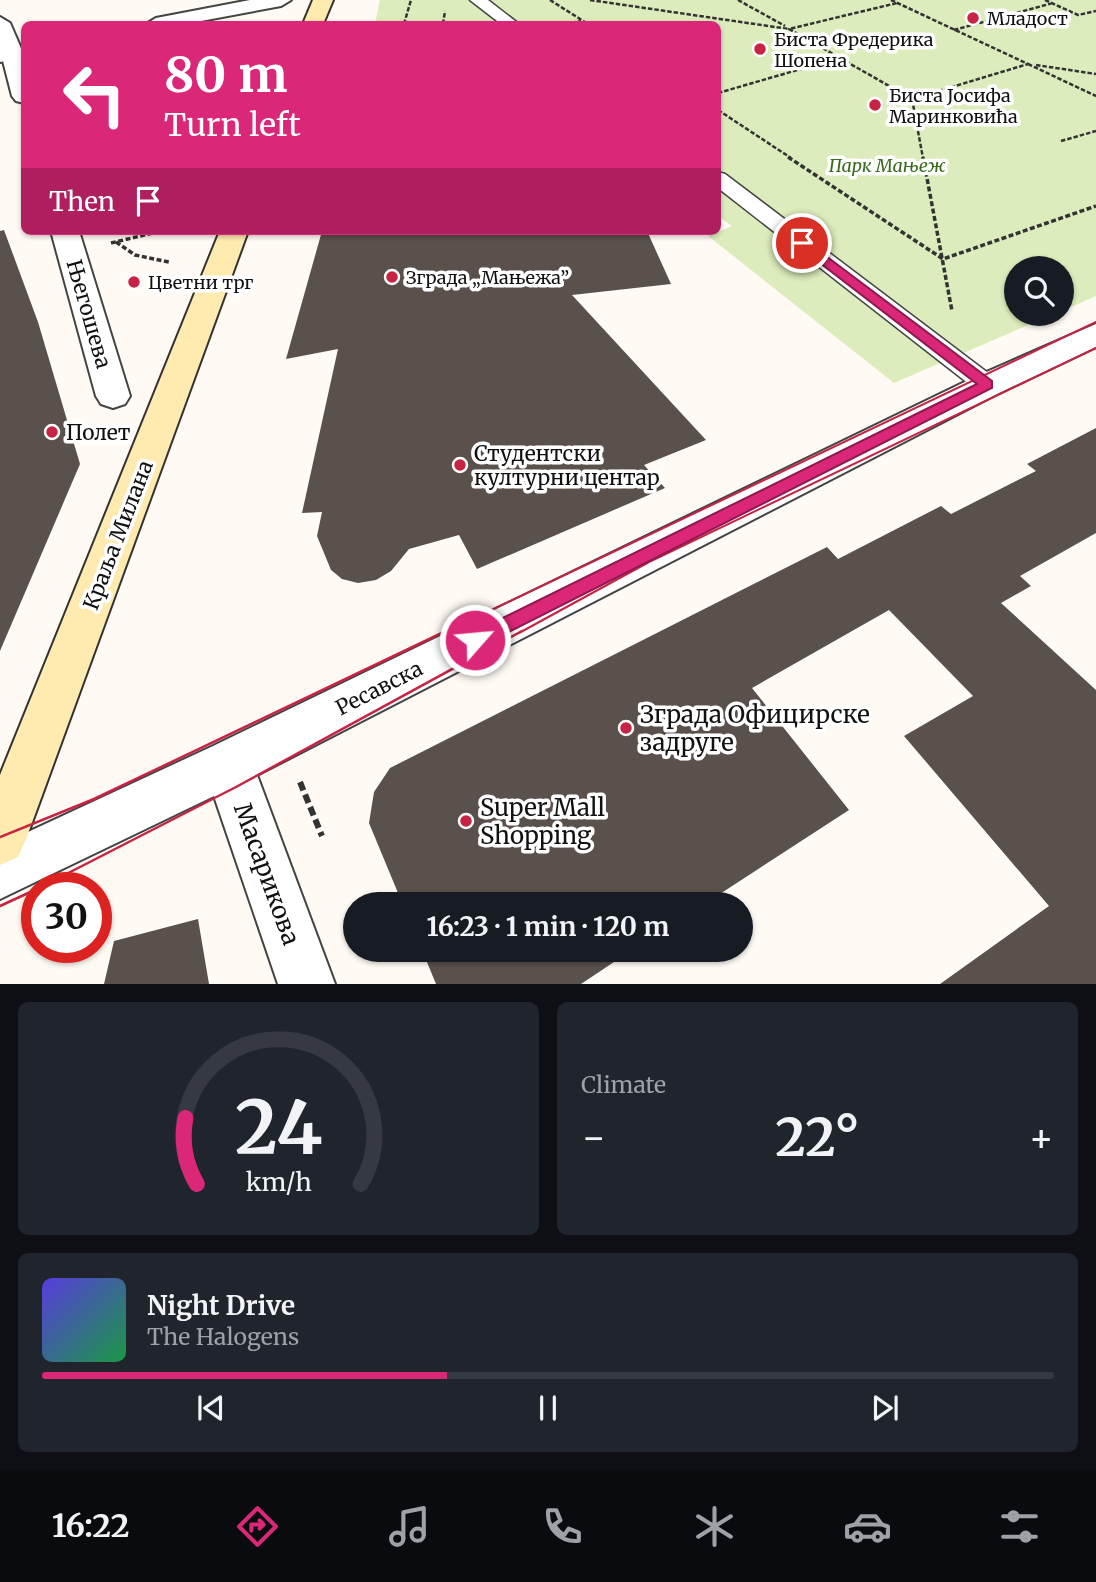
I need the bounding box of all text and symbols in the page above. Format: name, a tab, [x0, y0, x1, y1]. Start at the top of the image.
place label: Младост	[987, 7, 1068, 30]
marker: Младост	[965, 10, 981, 26]
place label: Биста Фредерика Шопена	[774, 28, 934, 72]
marker: Биста Фредерика Шопена	[752, 41, 768, 57]
text: 80 m	[164, 44, 287, 105]
icon: left	[49, 49, 140, 140]
place label: Биста Јосифа Маринковића	[889, 84, 1018, 128]
marker: Биста Јосифа Маринковића	[867, 97, 883, 113]
text: Turn left	[164, 105, 301, 145]
park label: Парк Мањеж	[829, 154, 945, 177]
icon: arrive	[129, 182, 167, 220]
text: Then	[49, 185, 115, 218]
pin	[772, 213, 832, 273]
icon: arrive	[783, 224, 821, 262]
street label: Његошева	[61, 256, 117, 372]
map controls	[1004, 256, 1074, 326]
button: search	[1004, 256, 1074, 326]
place label: Зграда „Мањежа”	[406, 266, 569, 289]
marker: Зграда „Мањежа”	[384, 269, 400, 285]
place label: Цветни трг	[148, 271, 254, 294]
marker: Цветни трг	[126, 274, 142, 290]
place label: Полет	[66, 419, 131, 446]
marker: Полет	[44, 424, 60, 440]
place label: Студентски културни центар	[474, 440, 660, 491]
street label: Краља Милана	[77, 456, 159, 614]
marker: Студентски културни центар	[452, 457, 468, 473]
position arrow	[438, 603, 512, 677]
street label: Ресавска	[331, 655, 427, 721]
place label: Зграда Официрске задруге	[640, 699, 870, 758]
marker: Зграда Официрске задруге	[618, 720, 634, 736]
place label: Super Mall Shopping	[480, 792, 605, 851]
street label: Масарикова	[227, 799, 307, 949]
marker: Super Mall Shopping	[458, 813, 474, 829]
speed limit sign: 30	[21, 872, 112, 963]
text: 16:23 · 1 min · 120 m	[427, 910, 669, 943]
text: Climate	[581, 1070, 666, 1099]
text: 24	[235, 1083, 322, 1175]
text: 22°	[775, 1105, 860, 1170]
text: −	[581, 1114, 606, 1161]
text: +	[1029, 1114, 1054, 1161]
text: km/h	[245, 1166, 312, 1198]
text: Night Drive	[147, 1289, 295, 1322]
text: The Halogens	[147, 1322, 299, 1351]
icon: previous	[192, 1389, 230, 1427]
icon: pause	[529, 1389, 567, 1427]
icon: next	[866, 1389, 904, 1427]
icon: directions	[233, 1502, 282, 1551]
icon: music	[385, 1502, 434, 1551]
icon: phone	[538, 1502, 587, 1551]
icon: climate	[690, 1502, 739, 1551]
icon: car	[843, 1502, 892, 1551]
icon: filters	[995, 1502, 1044, 1551]
text: 16:22	[52, 1506, 129, 1546]

